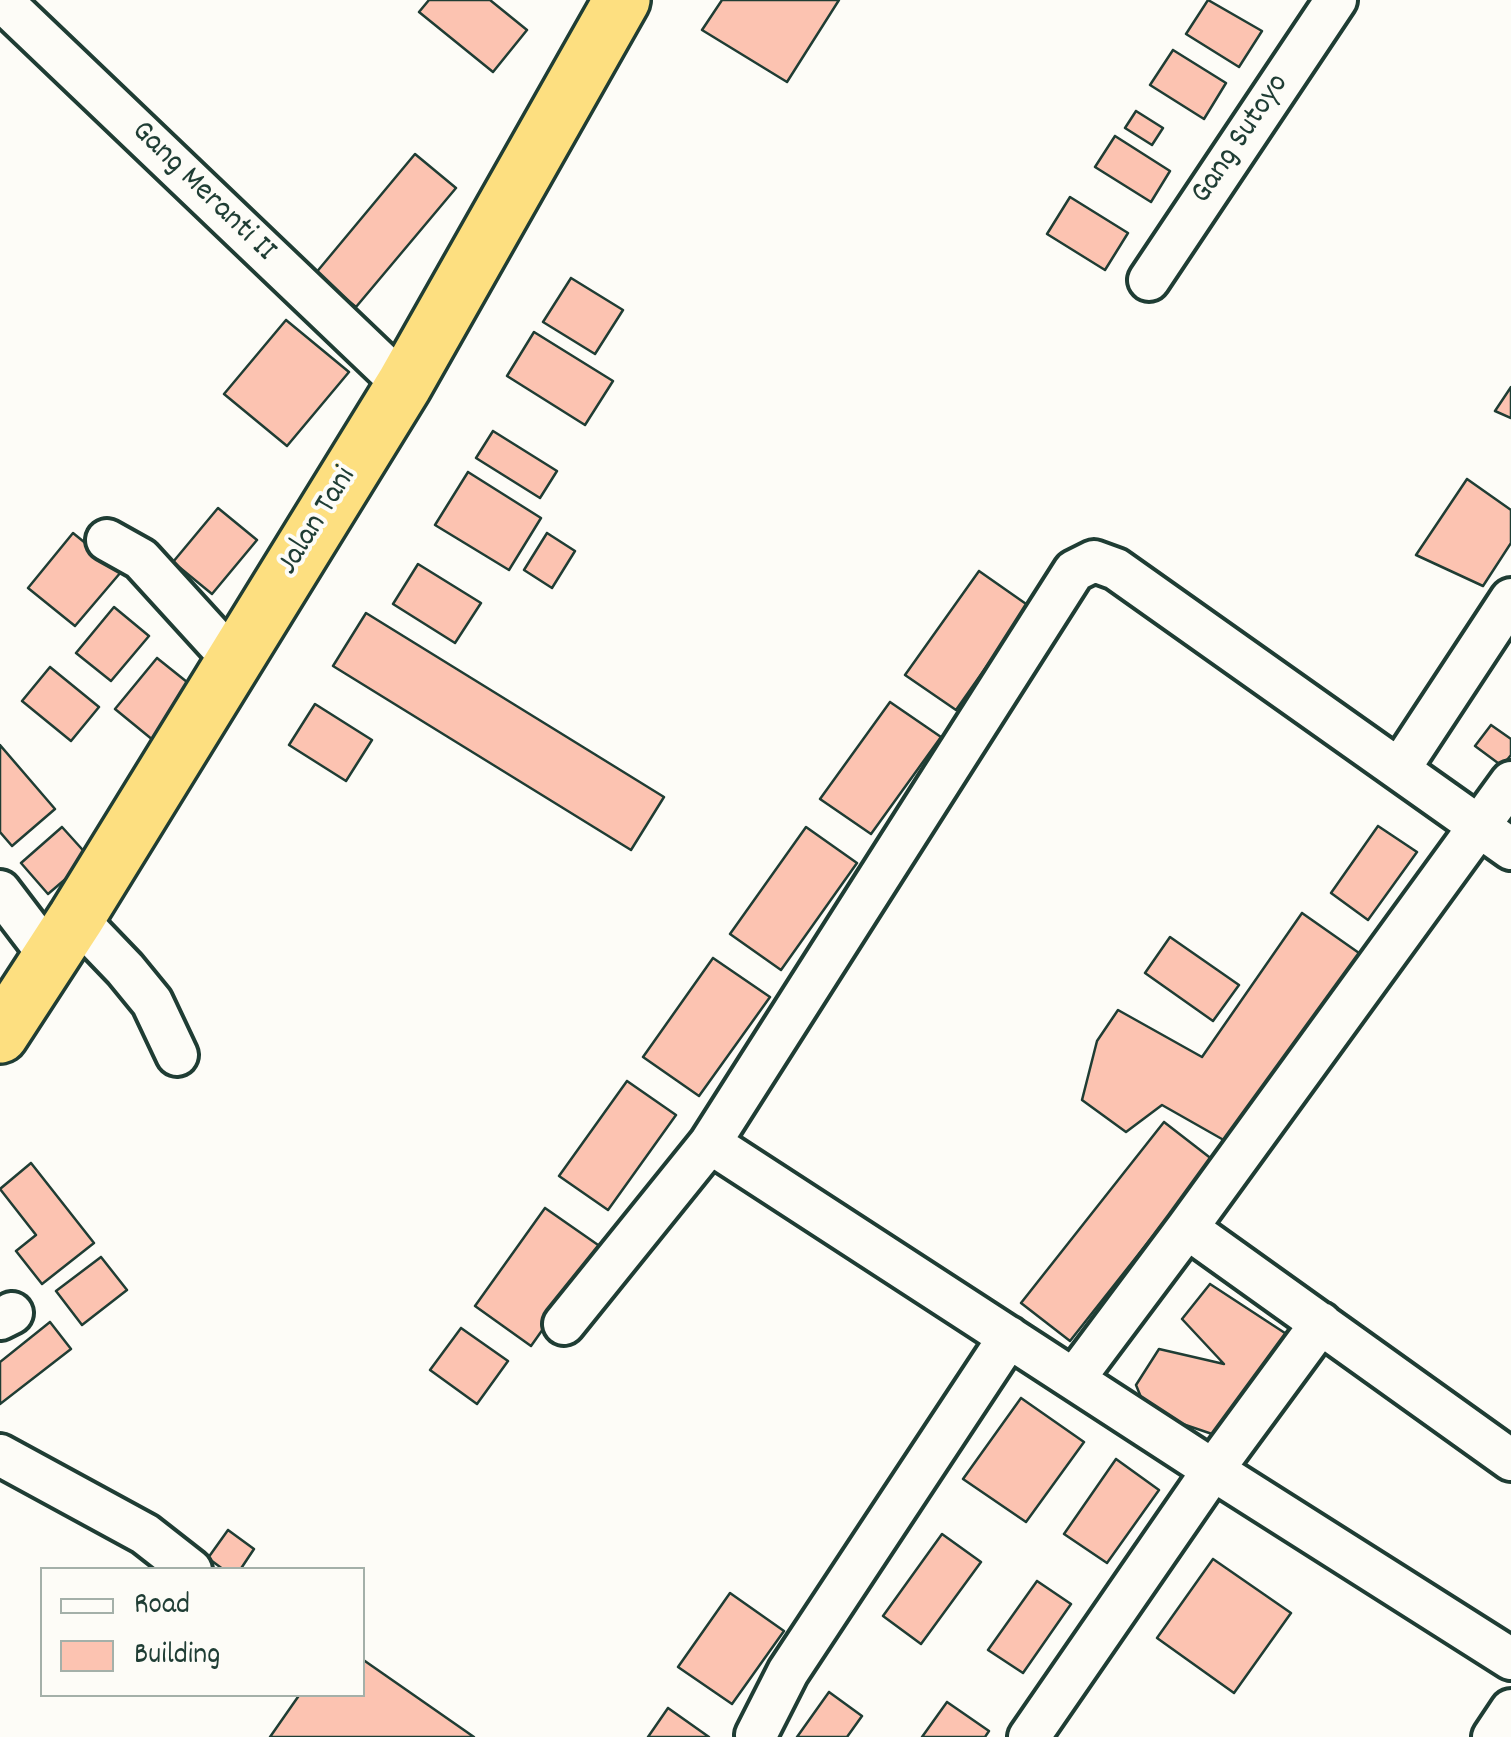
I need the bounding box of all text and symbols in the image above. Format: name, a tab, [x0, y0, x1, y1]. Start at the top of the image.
street label: Gang Sutoyo	[1185, 68, 1299, 212]
street label: Gang Meranti II	[122, 114, 282, 272]
street label: Jalan Tani	[271, 461, 367, 583]
legend	[40, 1567, 365, 1697]
text: Road	[134, 1585, 190, 1628]
text: Building	[134, 1635, 220, 1678]

